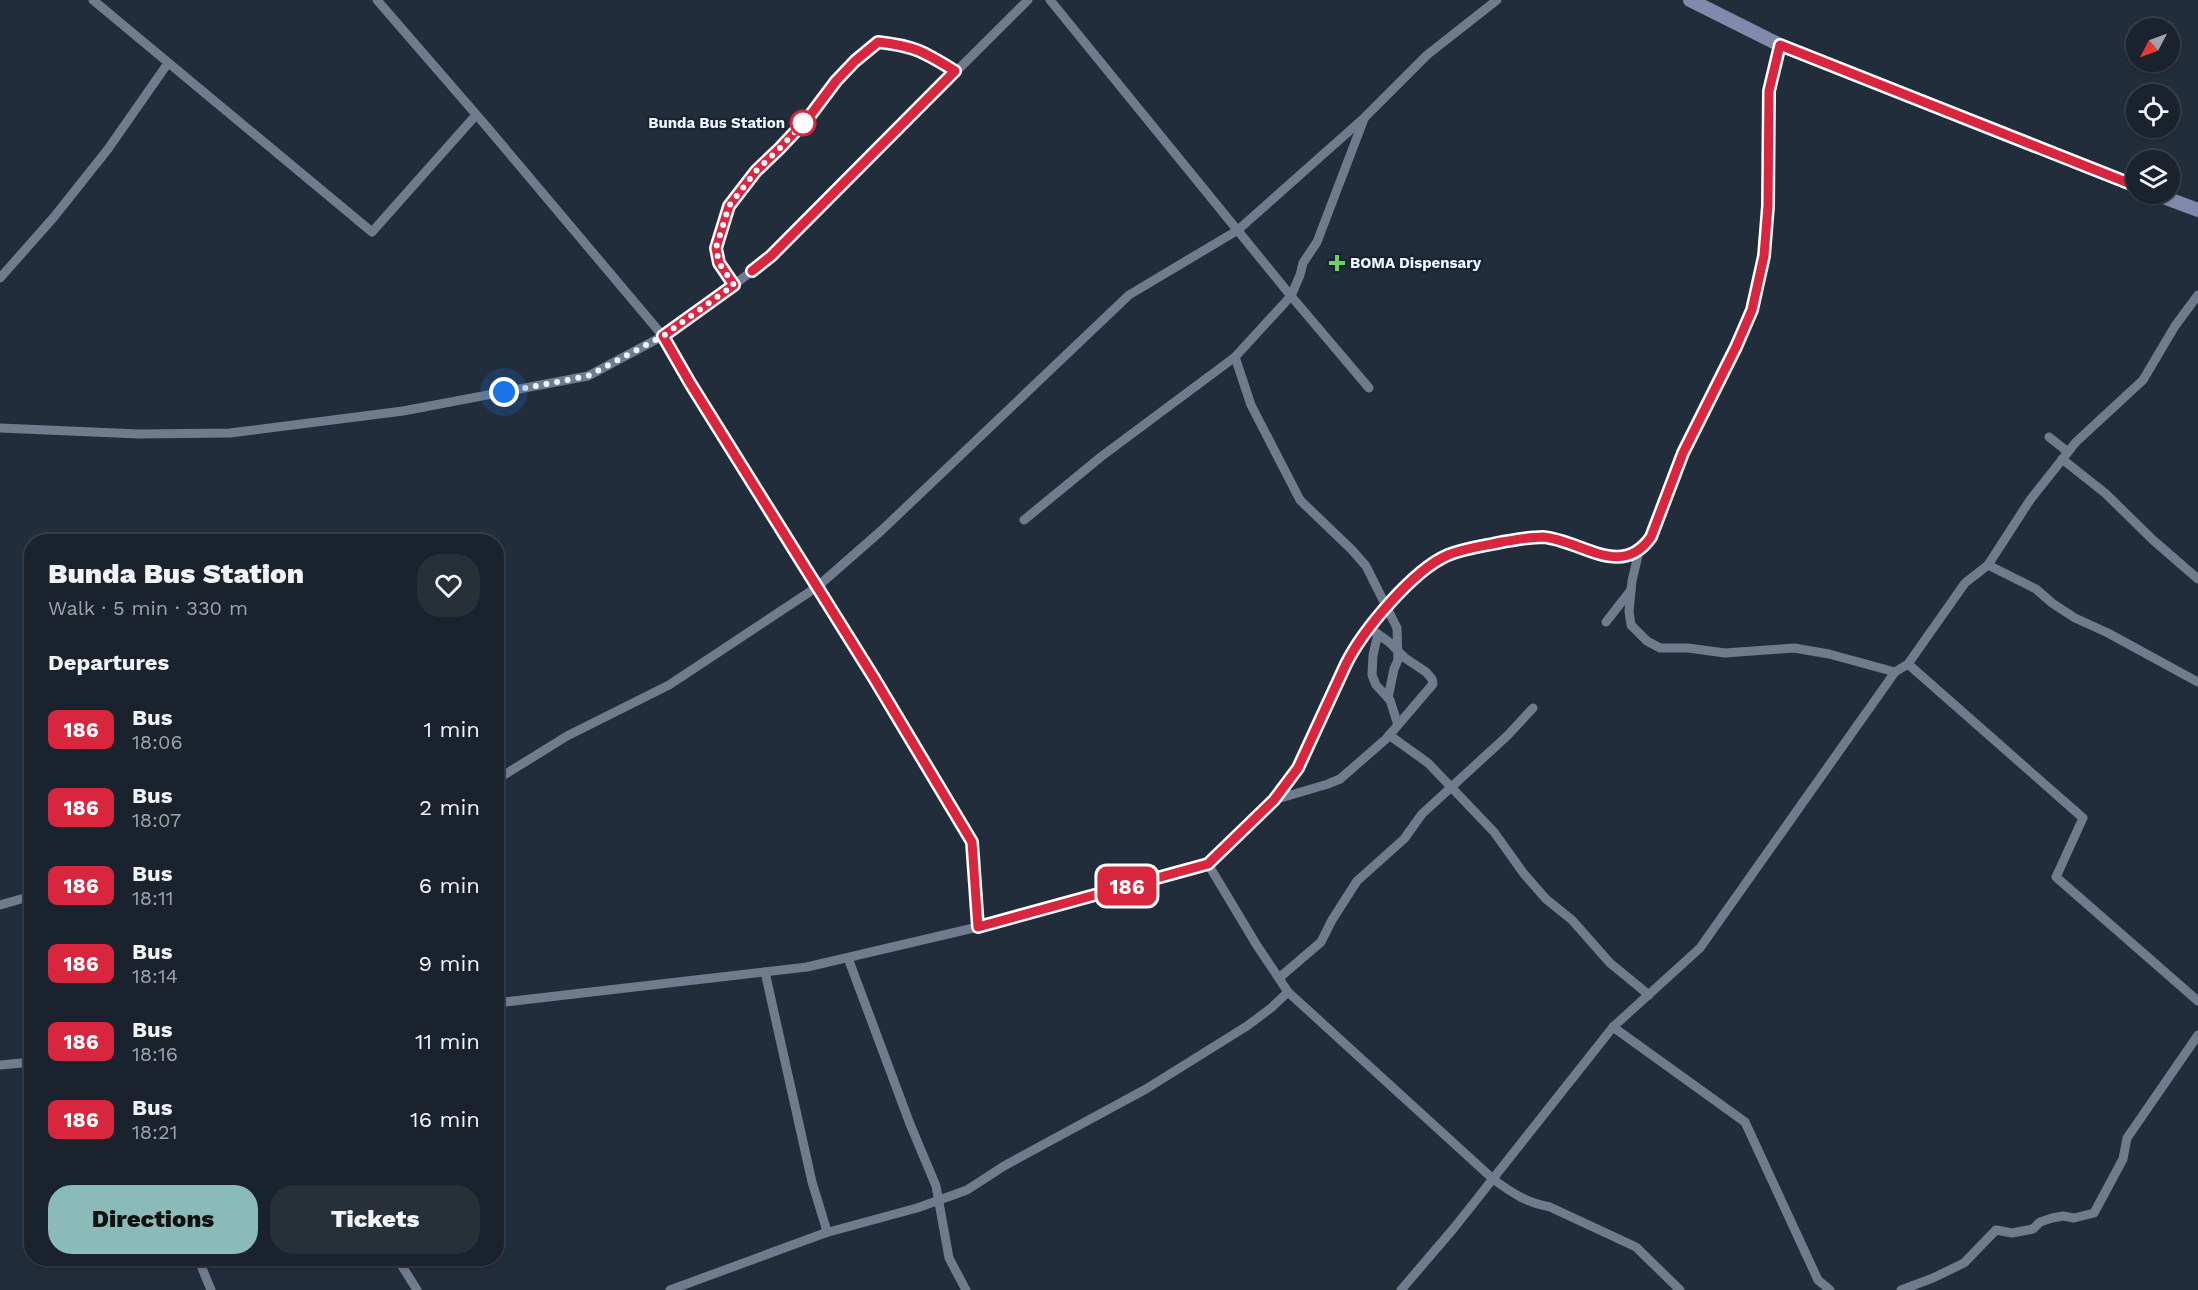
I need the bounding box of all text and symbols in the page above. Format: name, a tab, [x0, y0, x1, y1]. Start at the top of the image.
north arrow	[2126, 18, 2180, 72]
map controls	[2126, 18, 2180, 204]
button: locate	[2126, 84, 2180, 138]
marker: Bunda Bus Station	[790, 110, 816, 136]
place label: Bunda Bus Station	[648, 114, 785, 132]
button: layers	[2126, 150, 2180, 204]
marker: BOMA Dispensary	[1328, 254, 1346, 272]
place label: BOMA Dispensary	[1350, 254, 1482, 272]
your location	[489, 377, 519, 407]
button: heart	[417, 554, 480, 617]
text: Bunda Bus Station	[48, 557, 304, 590]
text: Walk · 5 min · 330 m	[48, 596, 248, 620]
text: Departures	[48, 650, 169, 675]
text: Bus	[132, 705, 172, 730]
text: 186	[63, 717, 99, 742]
text: 1 min	[423, 717, 480, 742]
text: 18:06	[132, 730, 183, 754]
text: Bus	[132, 783, 172, 808]
text: 186	[63, 795, 99, 820]
text: 2 min	[419, 795, 480, 820]
text: 18:07	[132, 808, 181, 832]
text: Bus	[132, 861, 172, 886]
line badge: 186	[1092, 866, 1162, 906]
text: 186	[63, 873, 99, 898]
text: 6 min	[419, 873, 480, 898]
text: 186	[1109, 874, 1145, 899]
text: 18:11	[132, 886, 174, 910]
text: Bus	[132, 939, 172, 964]
text: 186	[63, 951, 99, 976]
text: 9 min	[418, 951, 480, 976]
text: 18:14	[132, 964, 178, 988]
text: Bus	[132, 1017, 172, 1042]
text: 186	[63, 1029, 99, 1054]
text: 11 min	[415, 1029, 480, 1054]
text: 18:16	[132, 1042, 178, 1066]
text: Bus	[132, 1095, 172, 1120]
text: 186	[63, 1107, 99, 1132]
text: 16 min	[410, 1107, 480, 1132]
text: 18:21	[132, 1120, 178, 1144]
button: Directions	[48, 1185, 258, 1254]
button: Tickets	[270, 1185, 480, 1254]

